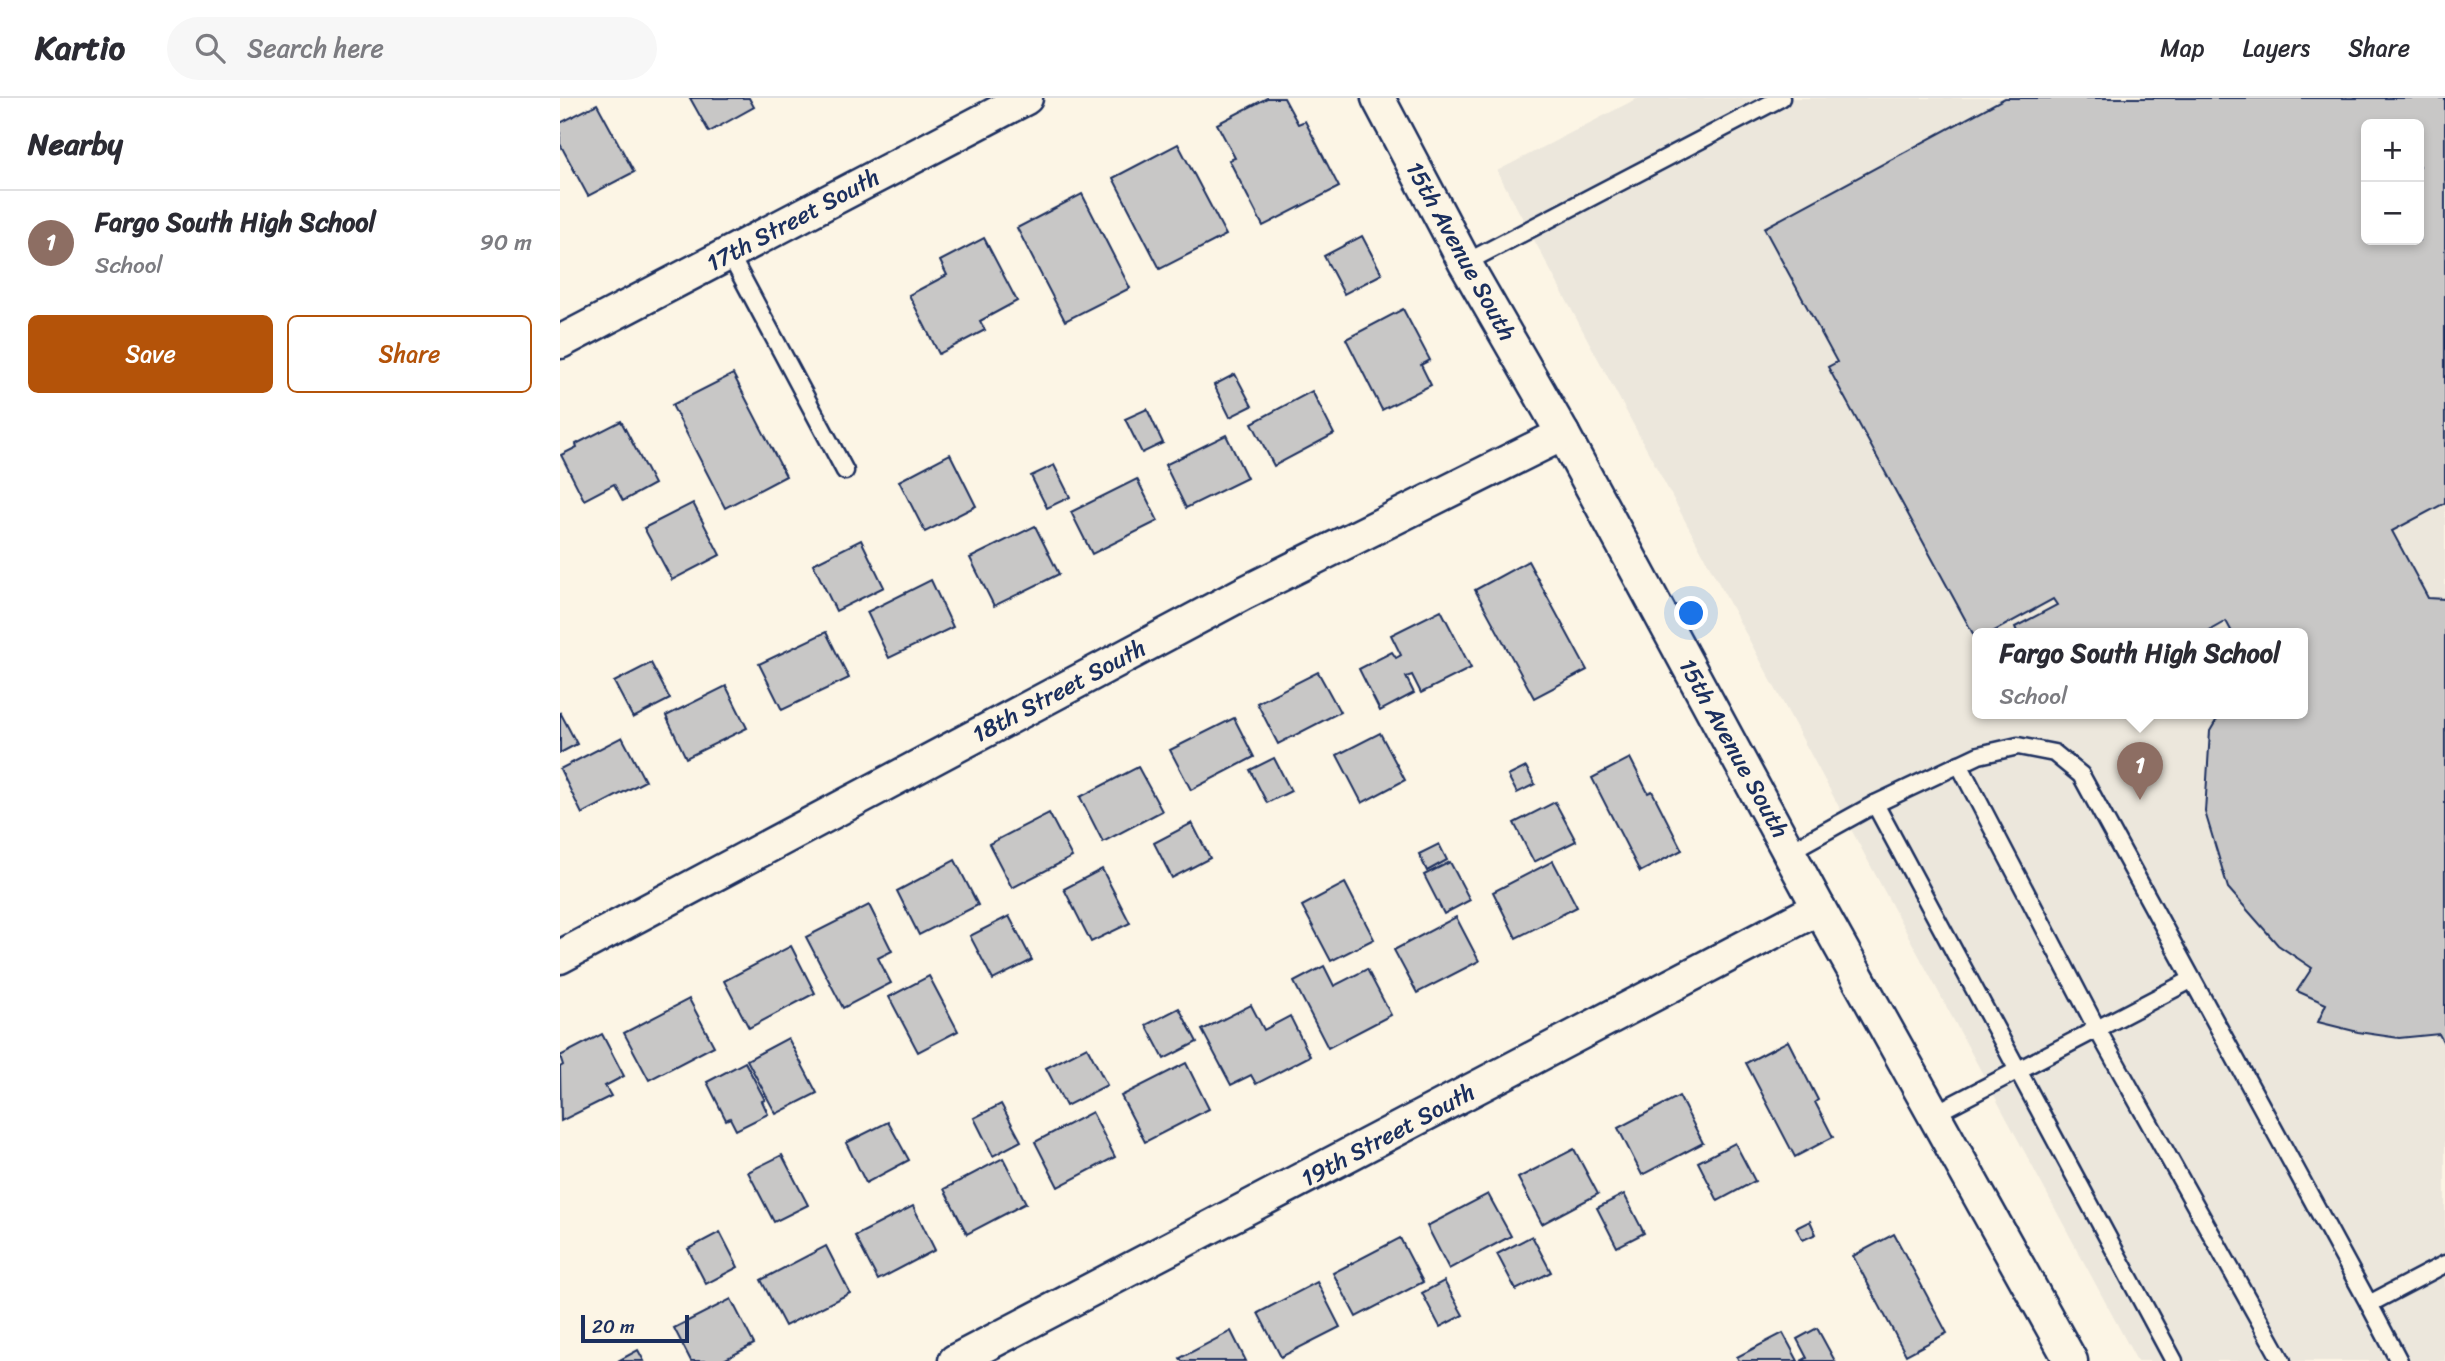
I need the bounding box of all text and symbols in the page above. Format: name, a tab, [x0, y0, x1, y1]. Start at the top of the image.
search box	[167, 17, 657, 80]
text: Kartio	[35, 19, 125, 77]
text: Search here	[247, 25, 384, 71]
text: Map	[2160, 27, 2205, 69]
text: Layers	[2243, 27, 2310, 69]
text: Share	[2348, 27, 2410, 69]
icon: search	[191, 29, 229, 67]
text: Nearby	[28, 117, 123, 171]
map controls	[2361, 119, 2424, 245]
button: +	[2361, 119, 2424, 182]
street label: 15th Avenue South	[1394, 153, 1528, 349]
street label: 17th Street South	[699, 157, 887, 283]
button: −	[2361, 182, 2424, 245]
text: Fargo South High School	[95, 199, 376, 245]
text: 1	[46, 222, 56, 263]
text: 90 m	[480, 222, 532, 263]
text: School	[95, 245, 163, 286]
button: Save	[28, 315, 273, 393]
button: Share	[287, 315, 532, 393]
your location	[1674, 596, 1708, 630]
street label: 18th Street South	[964, 627, 1154, 755]
popup	[1972, 628, 2308, 719]
text: Fargo South High School	[2000, 630, 2280, 676]
street label: 15th Avenue South	[1667, 650, 1801, 846]
text: School	[2000, 676, 2067, 717]
pin: 1	[2117, 742, 2163, 800]
street label: 19th Street South	[1293, 1071, 1483, 1199]
text: 20 m	[592, 1310, 635, 1343]
scale bar	[581, 1312, 690, 1344]

